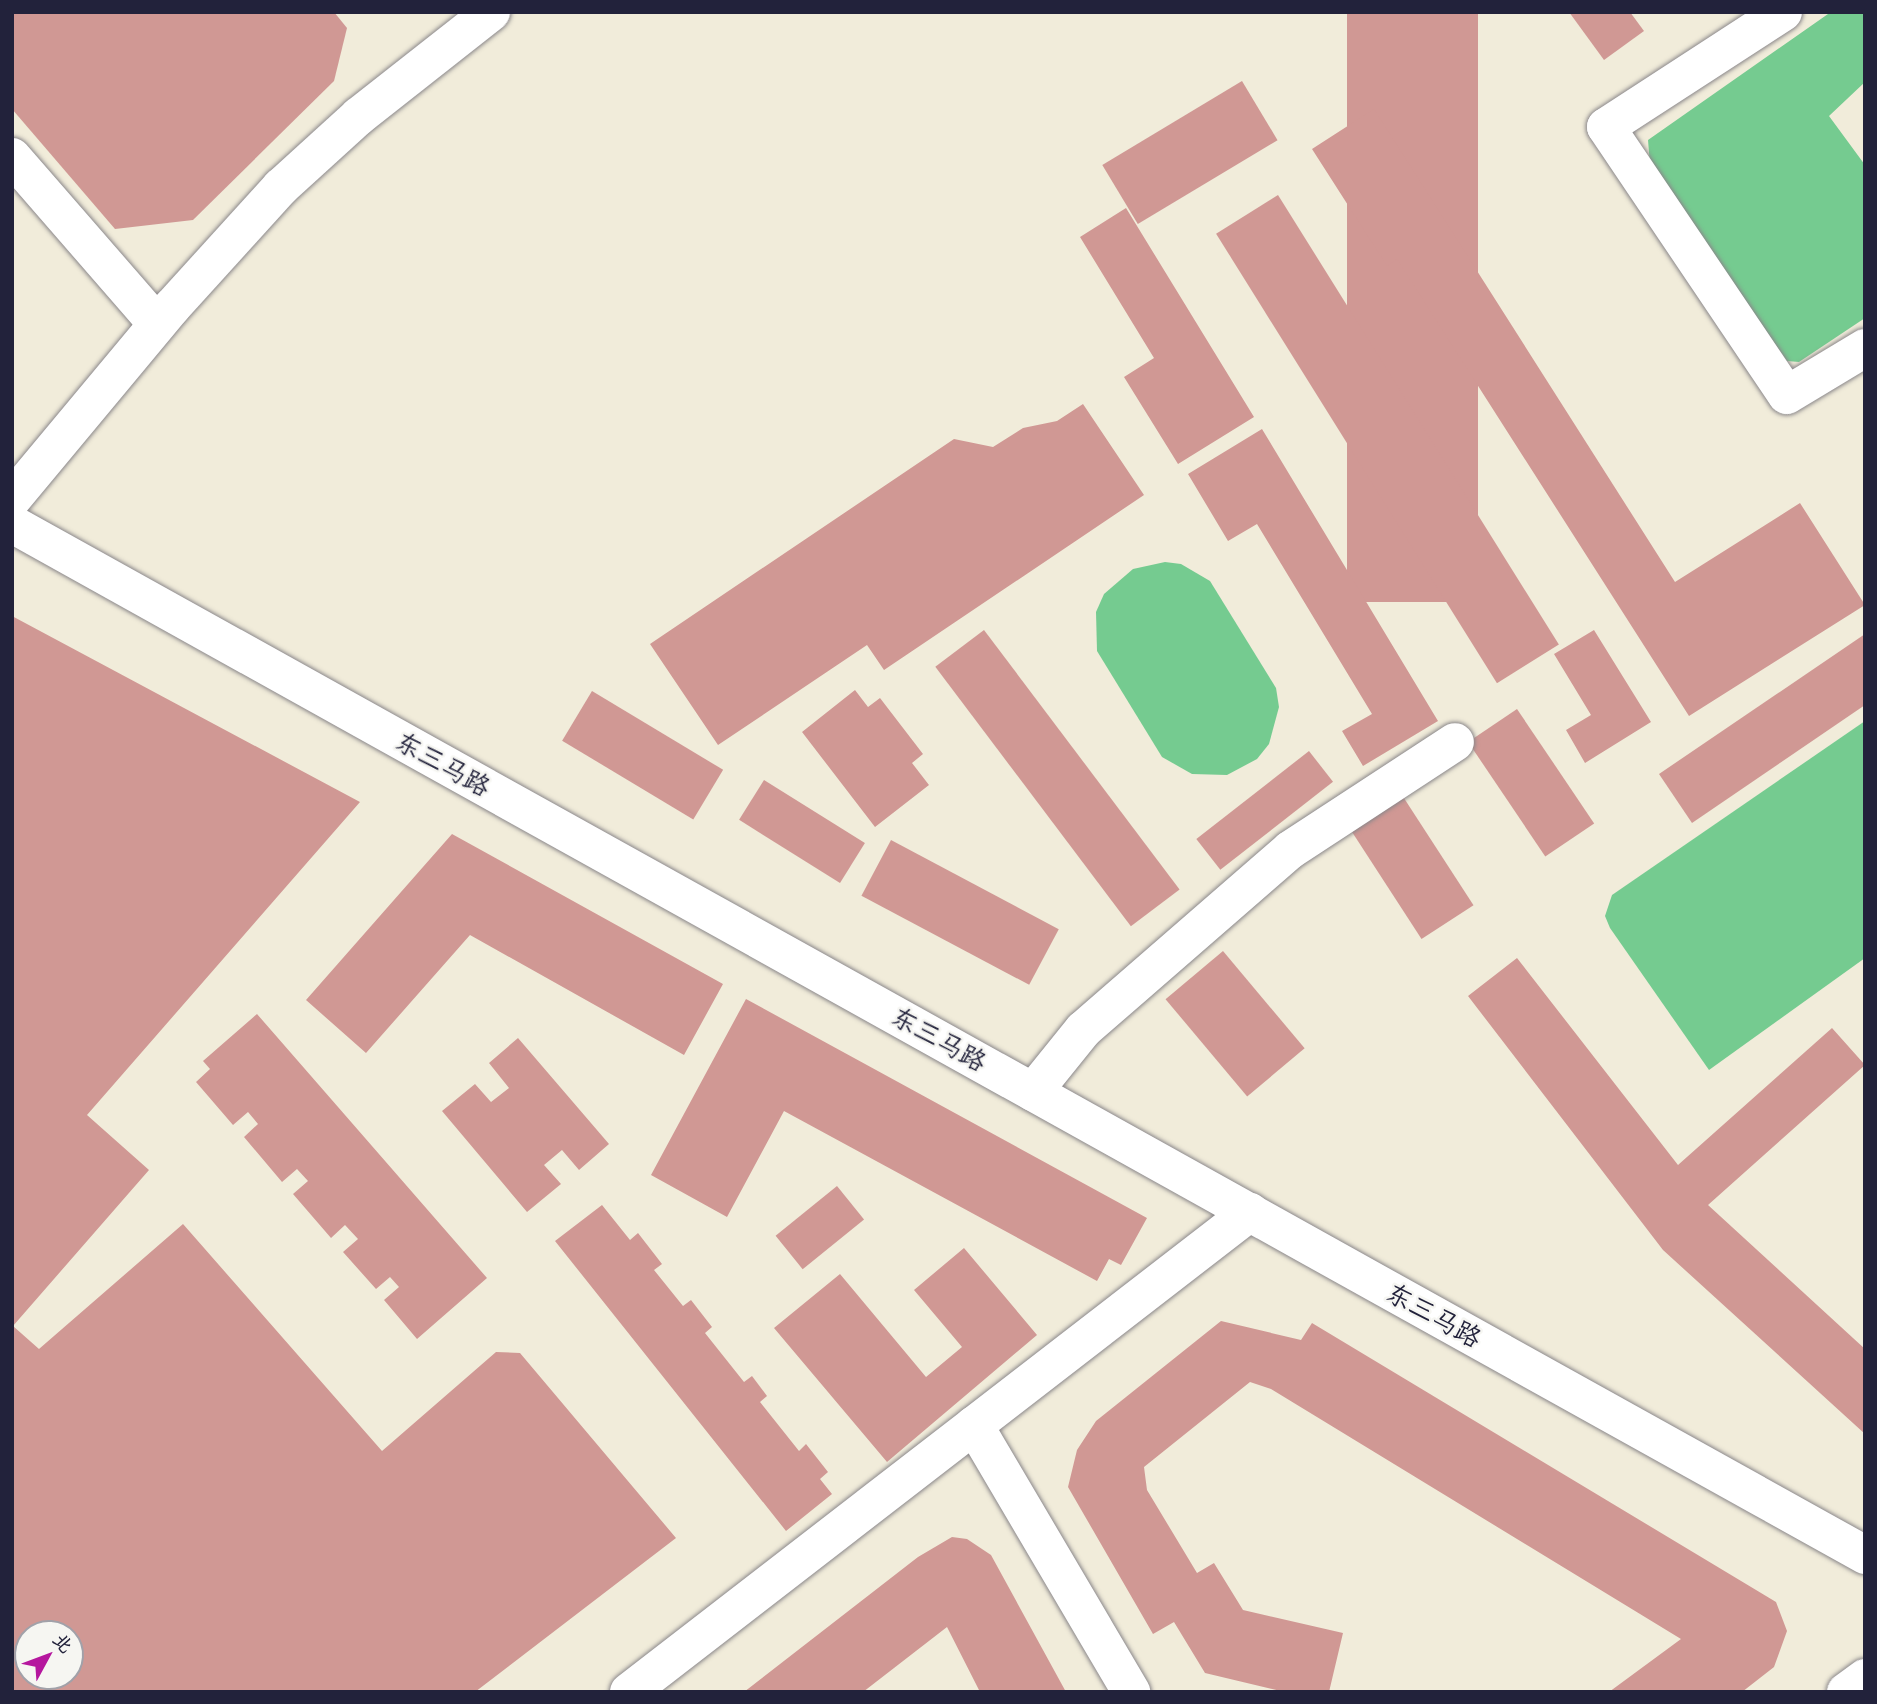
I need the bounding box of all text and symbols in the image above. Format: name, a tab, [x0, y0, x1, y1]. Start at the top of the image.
street label: 东三马路	[390, 725, 496, 803]
street label: 东三马路	[886, 1000, 992, 1078]
street label: 东三马路	[1381, 1276, 1487, 1354]
north arrow	[14, 1620, 84, 1690]
text: 北	[47, 1627, 79, 1658]

